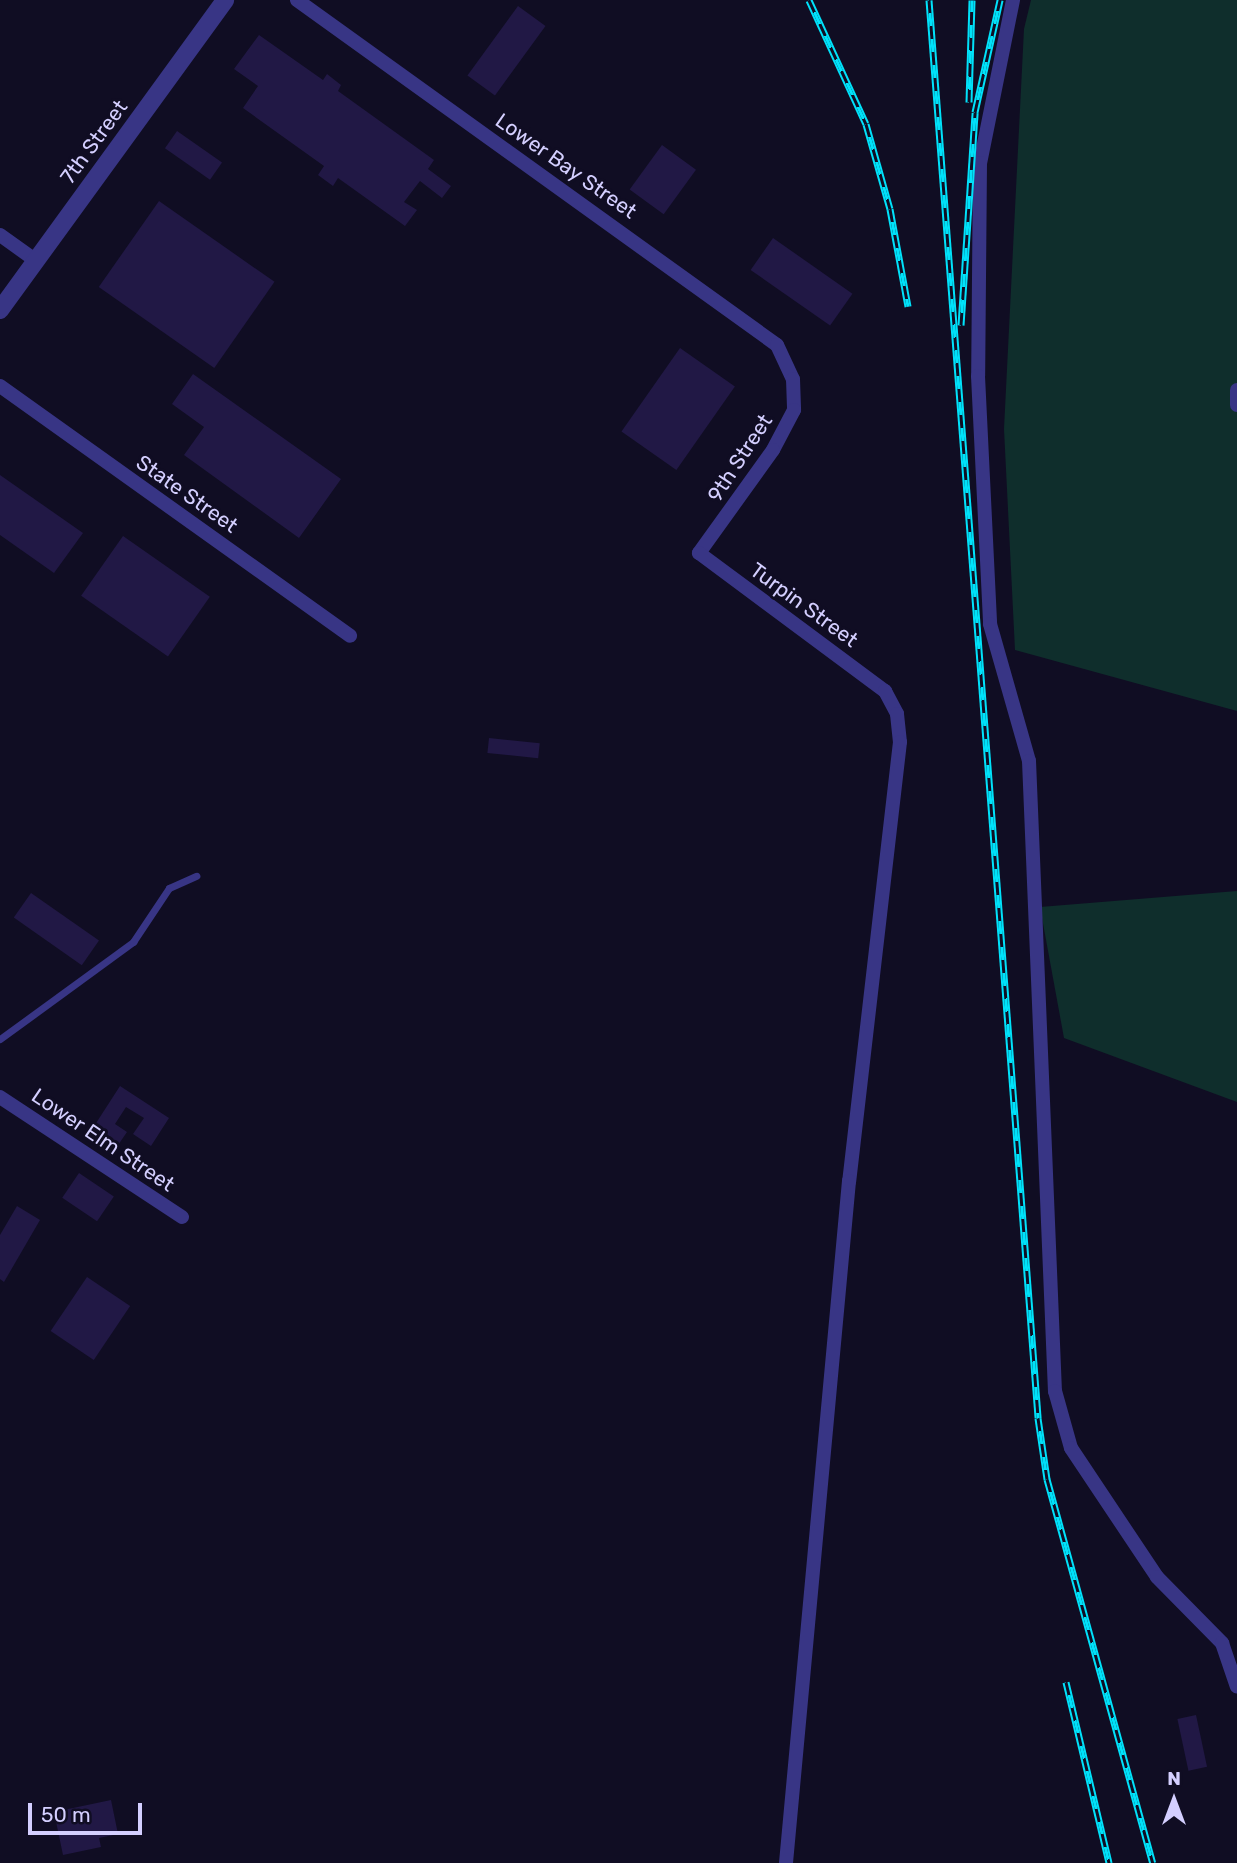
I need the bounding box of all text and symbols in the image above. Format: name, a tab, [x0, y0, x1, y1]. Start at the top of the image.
street label: 7th Street	[55, 95, 133, 189]
street label: Lower Bay Street	[490, 108, 642, 224]
street label: 9th Street	[702, 409, 778, 507]
street label: State Street	[131, 450, 243, 538]
street label: Turpin Street	[745, 557, 863, 653]
street label: Lower Elm Street	[27, 1083, 179, 1197]
north arrow	[1139, 1765, 1209, 1835]
text: N	[1167, 1767, 1181, 1790]
scale bar	[32, 1790, 145, 1834]
text: 50 m	[41, 1802, 91, 1827]

